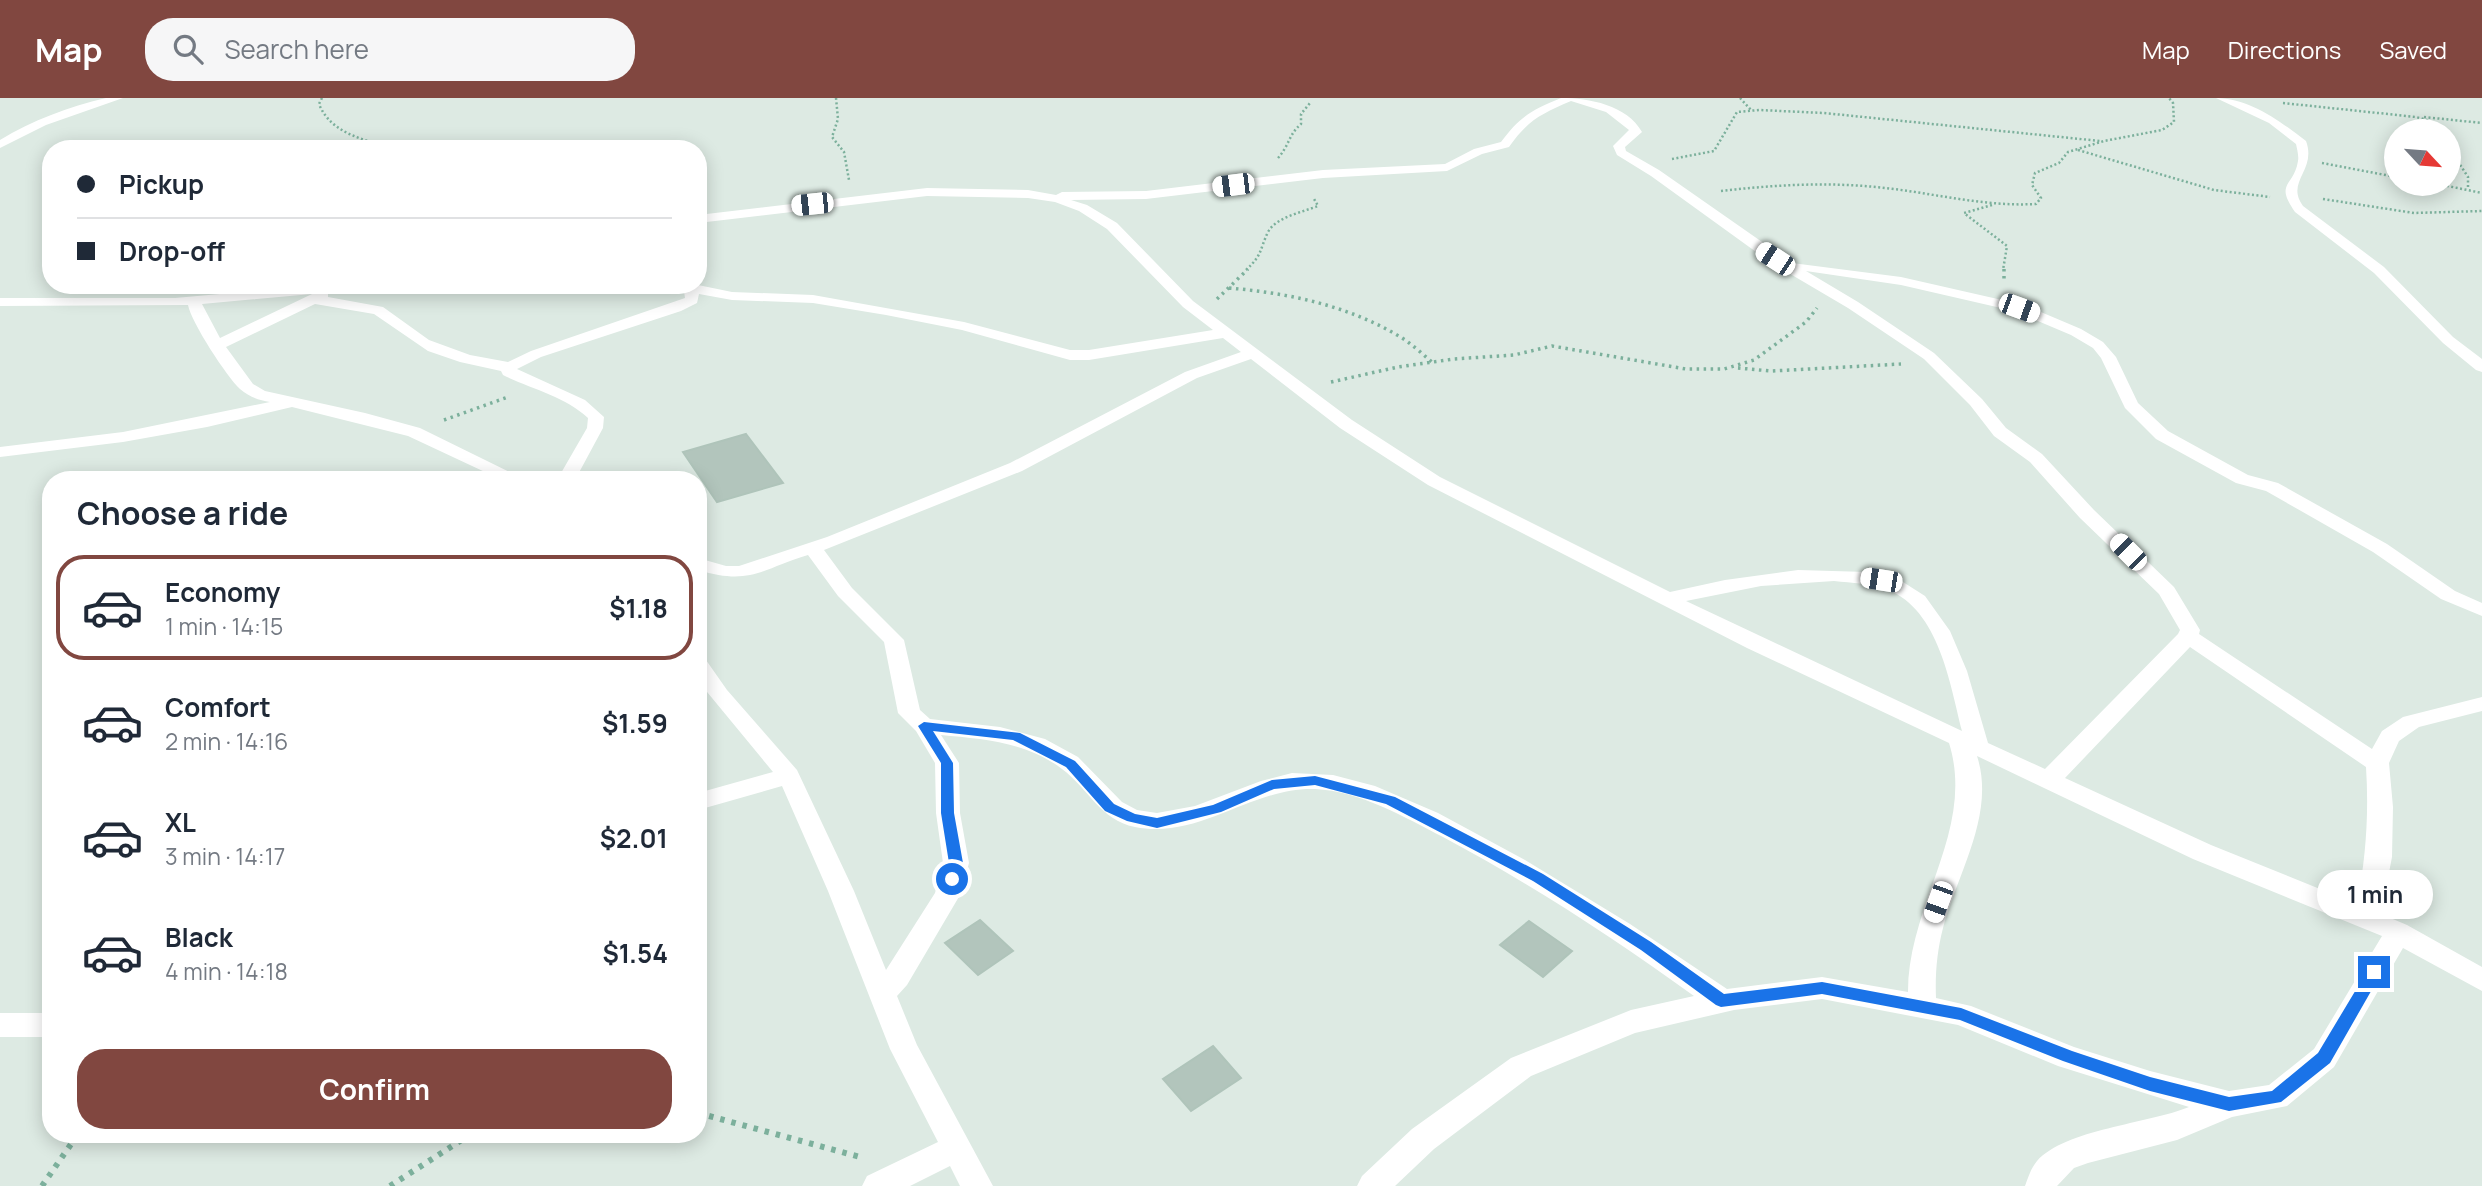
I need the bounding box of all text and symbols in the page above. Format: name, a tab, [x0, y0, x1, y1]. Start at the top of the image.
search box	[145, 18, 635, 81]
text: Map	[35, 27, 103, 72]
icon: search	[169, 30, 207, 68]
text: Search here	[225, 31, 369, 67]
text: Map	[2142, 33, 2190, 66]
text: Directions	[2228, 33, 2341, 66]
text: Saved	[2379, 33, 2447, 66]
north arrow	[2384, 119, 2460, 196]
map controls	[2384, 119, 2461, 196]
text: Pickup	[119, 166, 204, 202]
car	[1211, 172, 1256, 198]
car	[791, 191, 834, 217]
text: Drop-off	[119, 233, 225, 269]
car	[1752, 239, 1799, 279]
car	[1996, 291, 2043, 325]
text: Choose a ride	[77, 491, 288, 535]
car	[2106, 530, 2151, 574]
car	[1859, 566, 1904, 594]
text: Economy	[165, 574, 280, 610]
icon: car	[81, 576, 144, 639]
text: $1.18	[609, 590, 668, 626]
text: 1 min · 14:15	[165, 610, 283, 642]
text: Comfort	[165, 689, 271, 725]
icon: car	[81, 691, 144, 754]
text: $1.59	[602, 705, 668, 741]
text: 2 min · 14:16	[165, 725, 288, 757]
text: XL	[165, 804, 196, 840]
icon: car	[81, 806, 144, 869]
text: $2.01	[600, 820, 668, 856]
text: 3 min · 14:17	[165, 840, 285, 872]
route start	[936, 863, 968, 895]
callout: 1 min	[2316, 870, 2432, 920]
text: 1 min	[2347, 878, 2403, 910]
car	[1921, 879, 1956, 925]
text: Black	[165, 919, 233, 955]
icon: car	[81, 921, 144, 984]
text: $1.54	[602, 935, 668, 971]
text: 4 min · 14:18	[165, 955, 288, 987]
route end	[2358, 956, 2390, 988]
button: Confirm	[77, 1049, 672, 1129]

